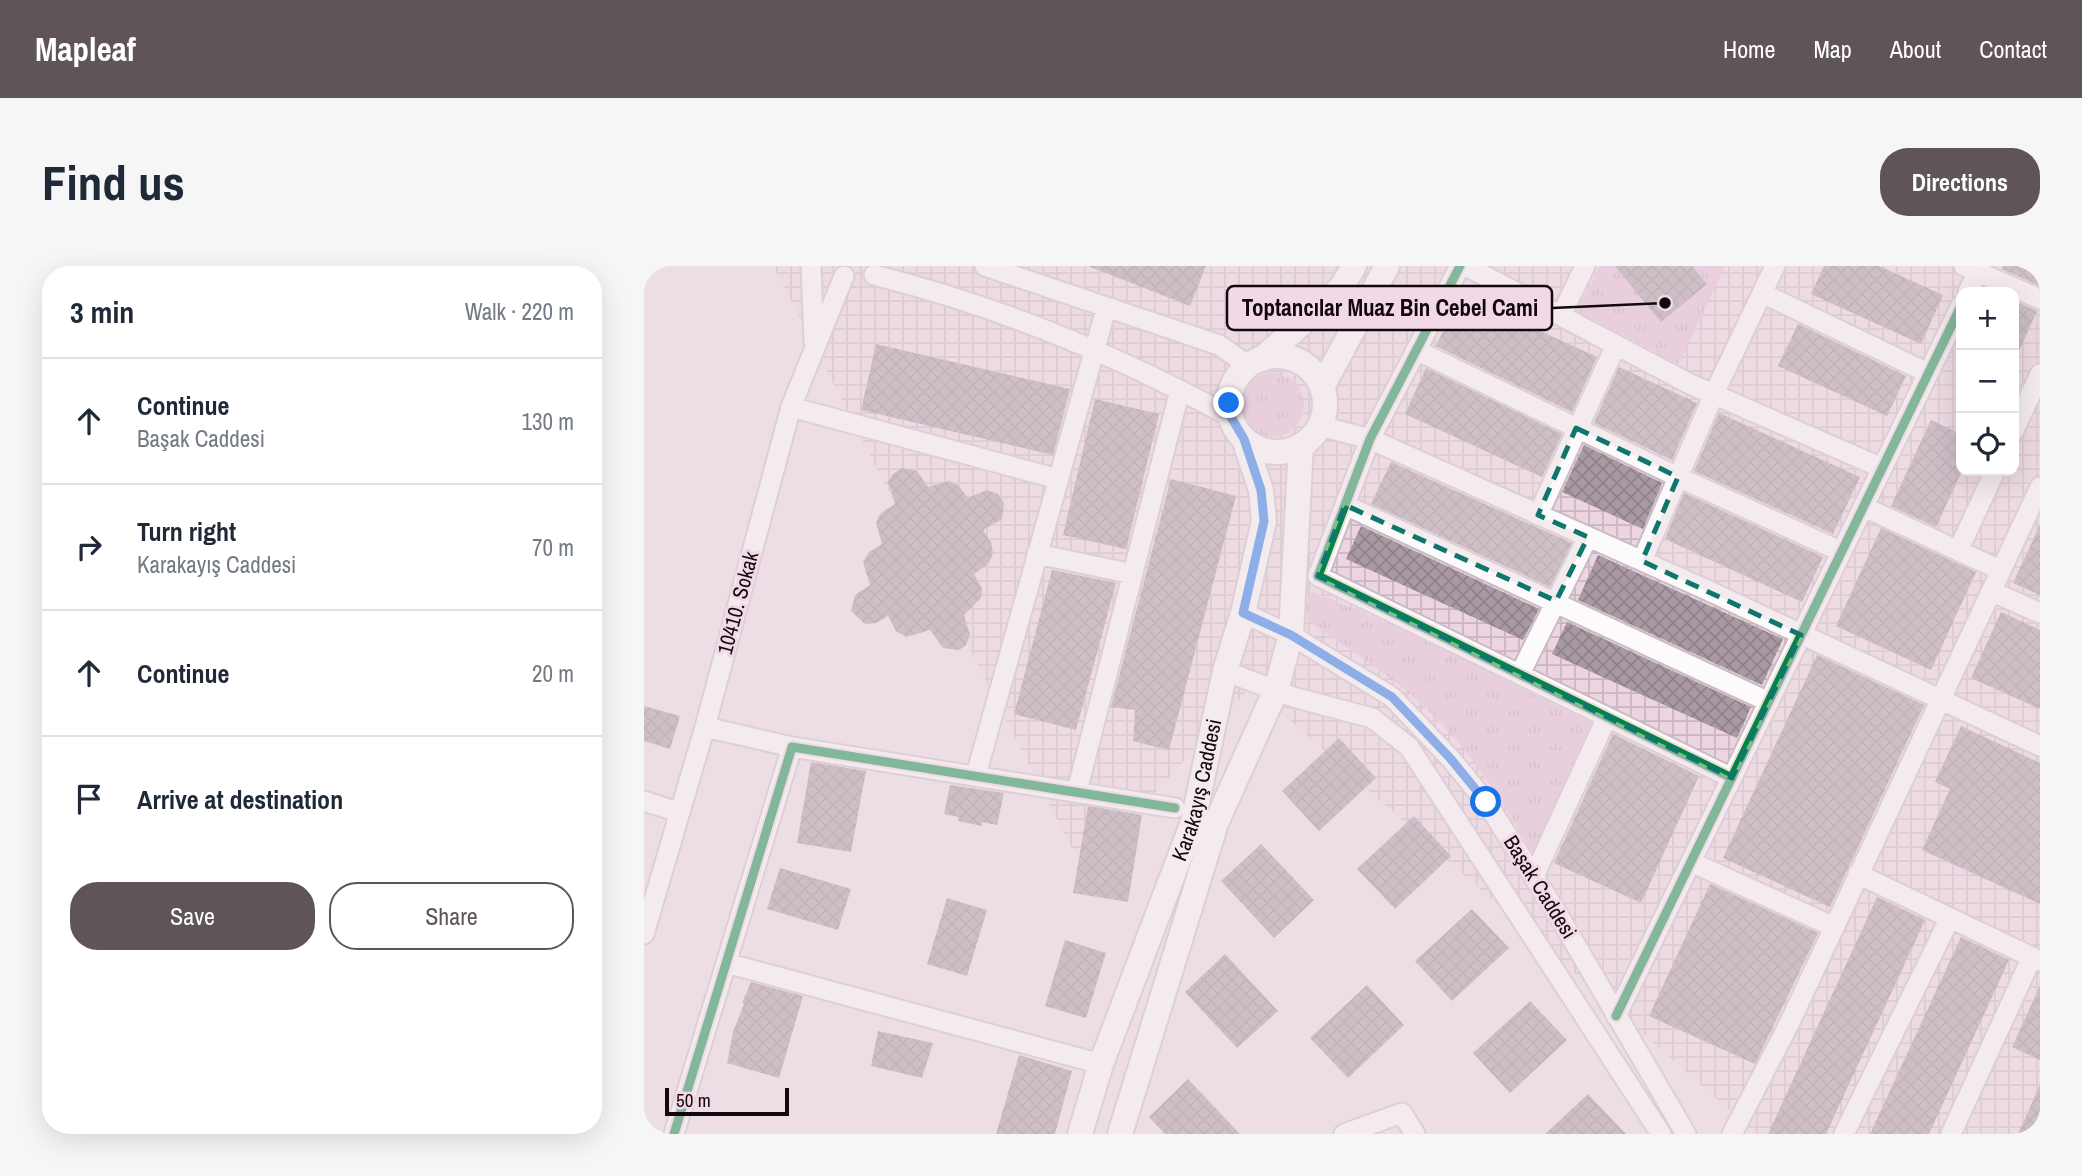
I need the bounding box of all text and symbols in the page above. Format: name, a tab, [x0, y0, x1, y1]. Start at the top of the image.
text: Mapleaf	[35, 27, 136, 71]
text: Home	[1723, 33, 1775, 65]
text: Map	[1813, 33, 1852, 65]
text: About	[1890, 33, 1941, 65]
text: Contact	[1979, 33, 2047, 65]
button: Directions	[1880, 148, 2040, 216]
text: Find us	[42, 149, 185, 215]
callout: Toptancılar Muaz Bin Cebel Cami	[1227, 286, 1552, 330]
map controls	[1956, 287, 2019, 476]
button: +	[1956, 287, 2019, 350]
text: 3 min	[70, 292, 134, 332]
text: Toptancılar Muaz Bin Cebel Cami	[1242, 292, 1538, 323]
text: Walk · 220 m	[465, 296, 574, 327]
button: −	[1956, 350, 2019, 413]
route end	[1213, 387, 1244, 418]
text: Continue	[137, 388, 229, 423]
icon: ahead	[70, 402, 108, 440]
text: 130 m	[522, 406, 574, 437]
button: locate	[1956, 413, 2019, 476]
text: Başak Caddesi	[137, 423, 265, 454]
text: Turn right	[137, 514, 236, 549]
icon: right	[70, 528, 108, 566]
text: 70 m	[532, 532, 574, 563]
street label: 10410. Sokak	[710, 548, 765, 657]
text: Karakayış Caddesi	[137, 549, 296, 580]
icon: ahead	[70, 654, 108, 692]
text: Continue	[137, 656, 229, 691]
text: 20 m	[532, 658, 574, 689]
street label: Karakayış Caddesi	[1164, 716, 1228, 865]
icon: arrive	[70, 780, 108, 818]
text: Arrive at destination	[137, 782, 343, 817]
route start	[1470, 786, 1501, 817]
street label: Başak Caddesi	[1497, 830, 1584, 944]
button: Save	[70, 882, 315, 950]
button: Share	[329, 882, 574, 950]
scale bar	[665, 1085, 789, 1117]
text: 50 m	[676, 1087, 711, 1113]

